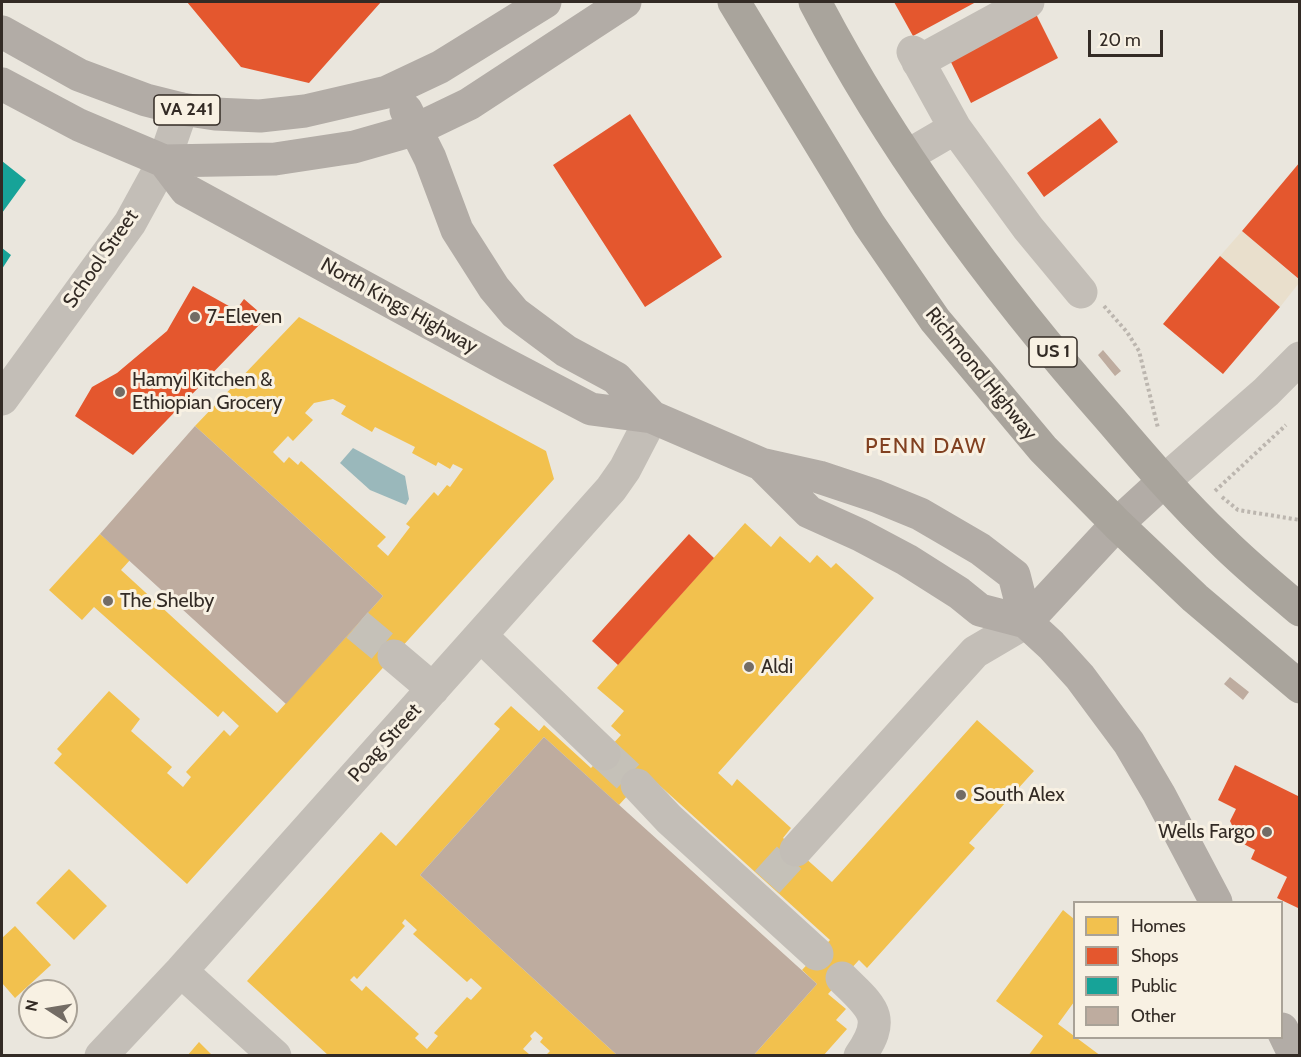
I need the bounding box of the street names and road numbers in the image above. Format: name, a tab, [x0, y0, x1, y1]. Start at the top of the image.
road number: VA 241	[154, 95, 220, 125]
street label: School Street	[58, 205, 144, 313]
street label: North Kings Highway	[316, 253, 482, 359]
street label: Richmond Highway	[920, 303, 1042, 445]
road number: US 1	[1029, 337, 1077, 367]
street label: Poag Street	[343, 699, 427, 787]

